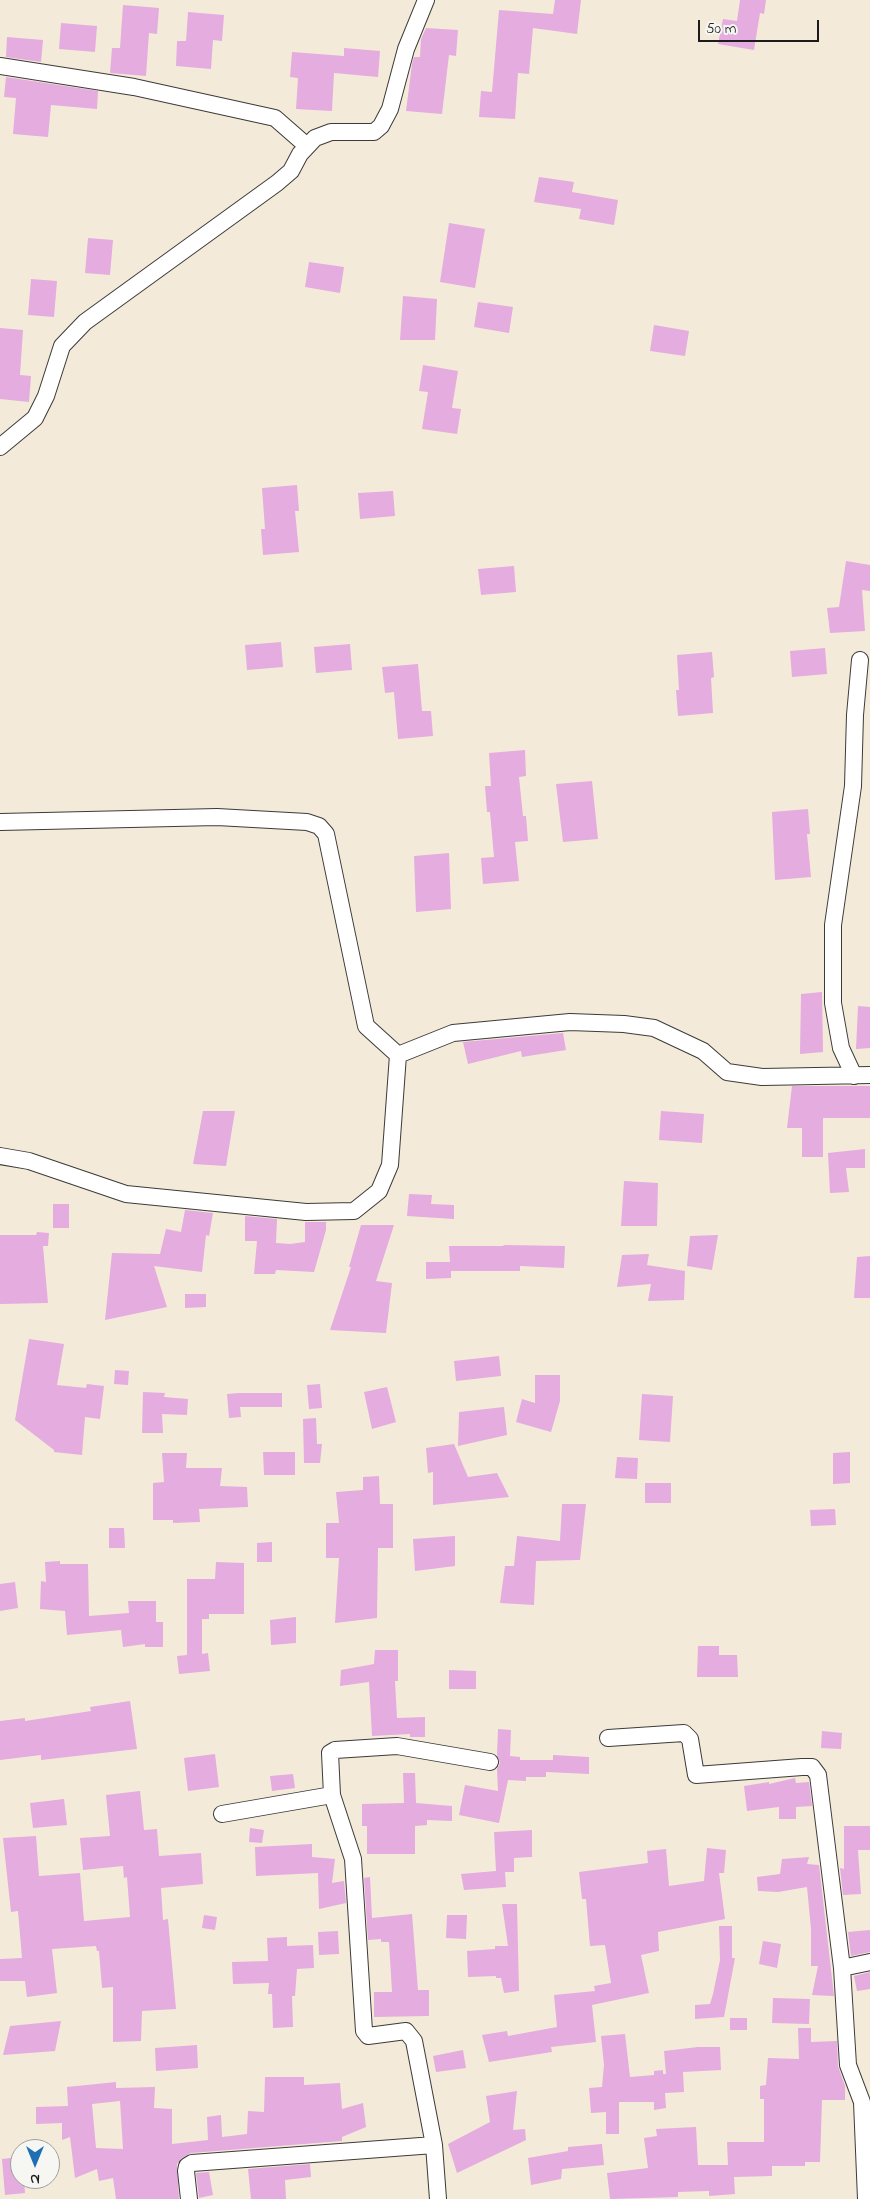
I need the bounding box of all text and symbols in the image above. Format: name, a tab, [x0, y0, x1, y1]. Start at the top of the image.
scale bar	[700, 10, 821, 42]
text: 50 m	[706, 18, 736, 40]
north arrow	[10, 2139, 60, 2189]
text: N	[30, 2168, 40, 2189]

